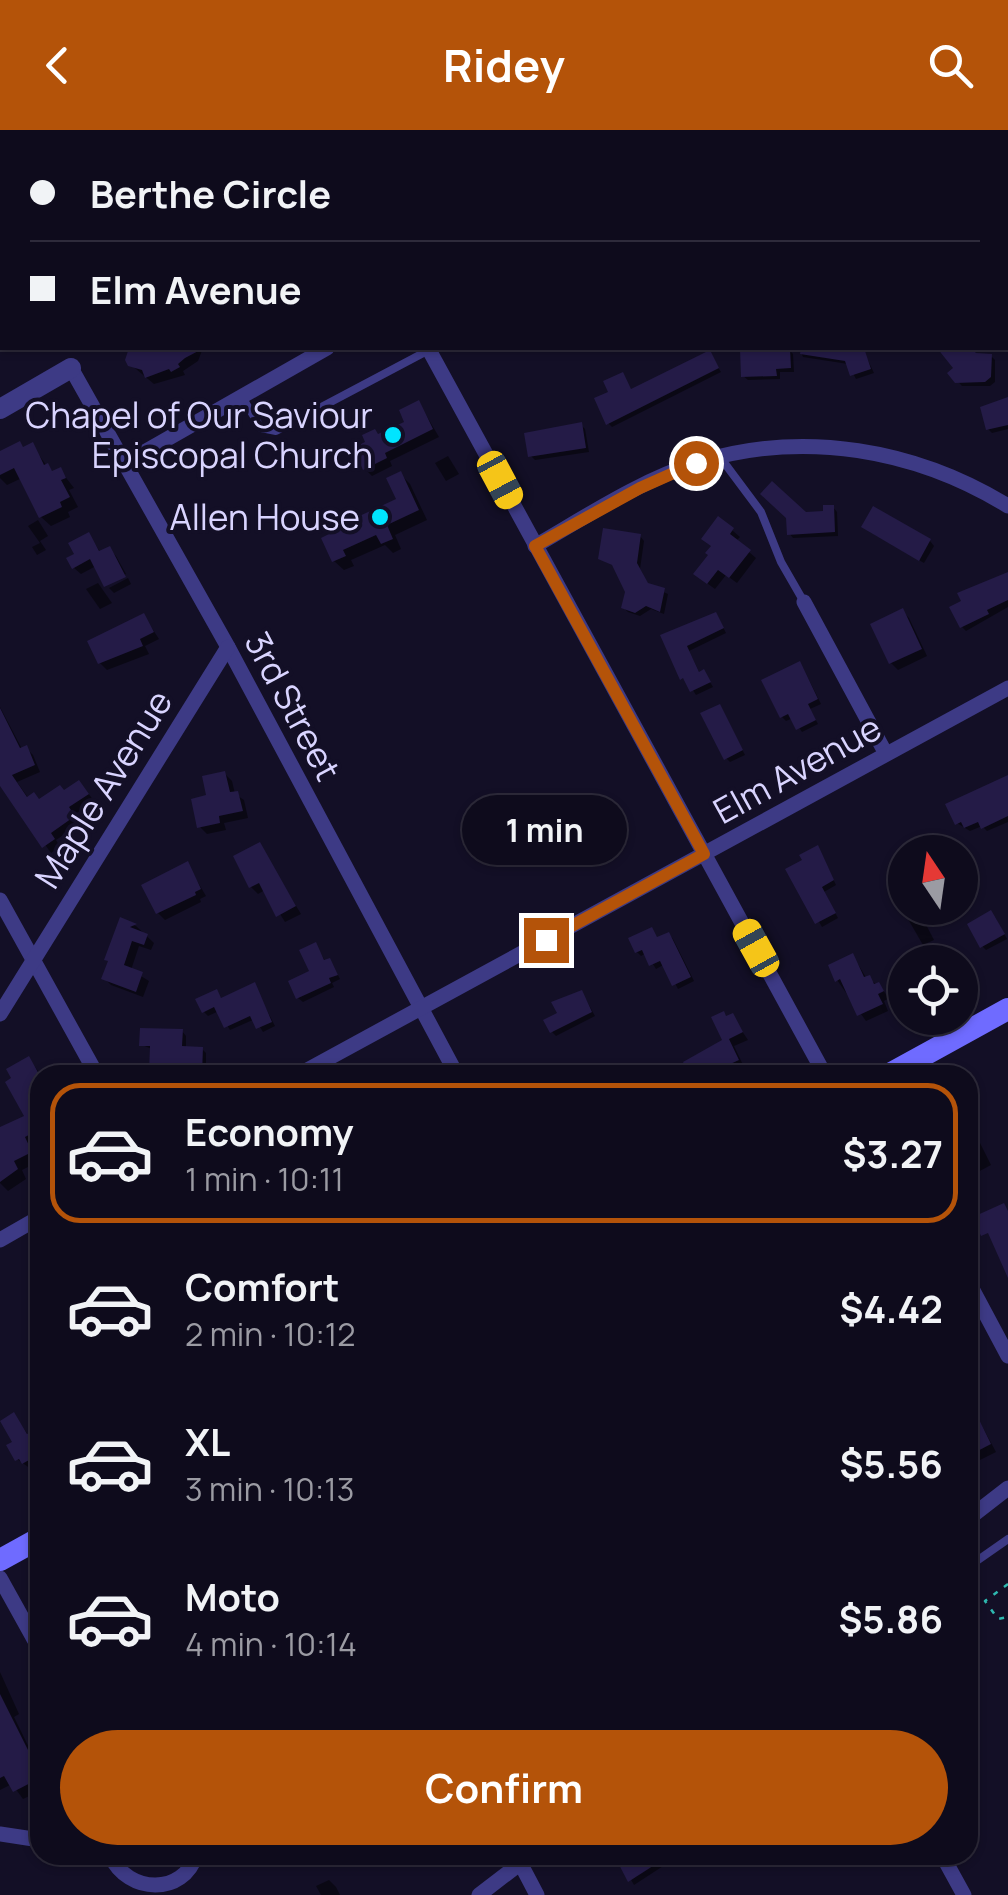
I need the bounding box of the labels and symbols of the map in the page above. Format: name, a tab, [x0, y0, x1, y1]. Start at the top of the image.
place label: Chapel of Our Saviour Episcopal Church	[25, 391, 373, 479]
marker: Chapel of Our Saviour Episcopal Church	[382, 424, 404, 446]
route start	[674, 441, 719, 486]
car	[473, 446, 527, 514]
place label: Allen House	[169, 493, 360, 541]
marker: Allen House	[369, 506, 391, 528]
street label: 3rd Street	[234, 623, 352, 789]
street label: Maple Avenue	[23, 681, 183, 897]
street label: Elm Avenue	[705, 703, 889, 835]
callout: 1 min	[464, 795, 628, 865]
north arrow	[888, 835, 978, 925]
car	[728, 914, 784, 982]
route end	[524, 918, 569, 963]

